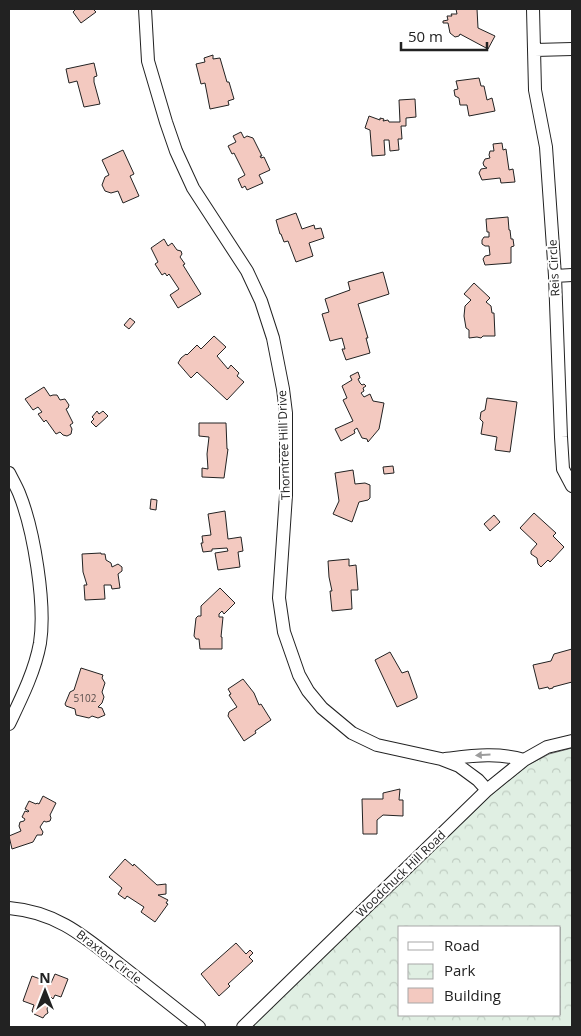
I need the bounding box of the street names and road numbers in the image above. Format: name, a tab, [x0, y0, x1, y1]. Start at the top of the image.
street label: Reis Circle	[544, 239, 563, 297]
street label: Thorntree Hill Drive	[273, 390, 294, 500]
street label: Woodchuck Hill Road	[352, 826, 449, 921]
street label: Braxton Circle	[73, 926, 146, 988]

